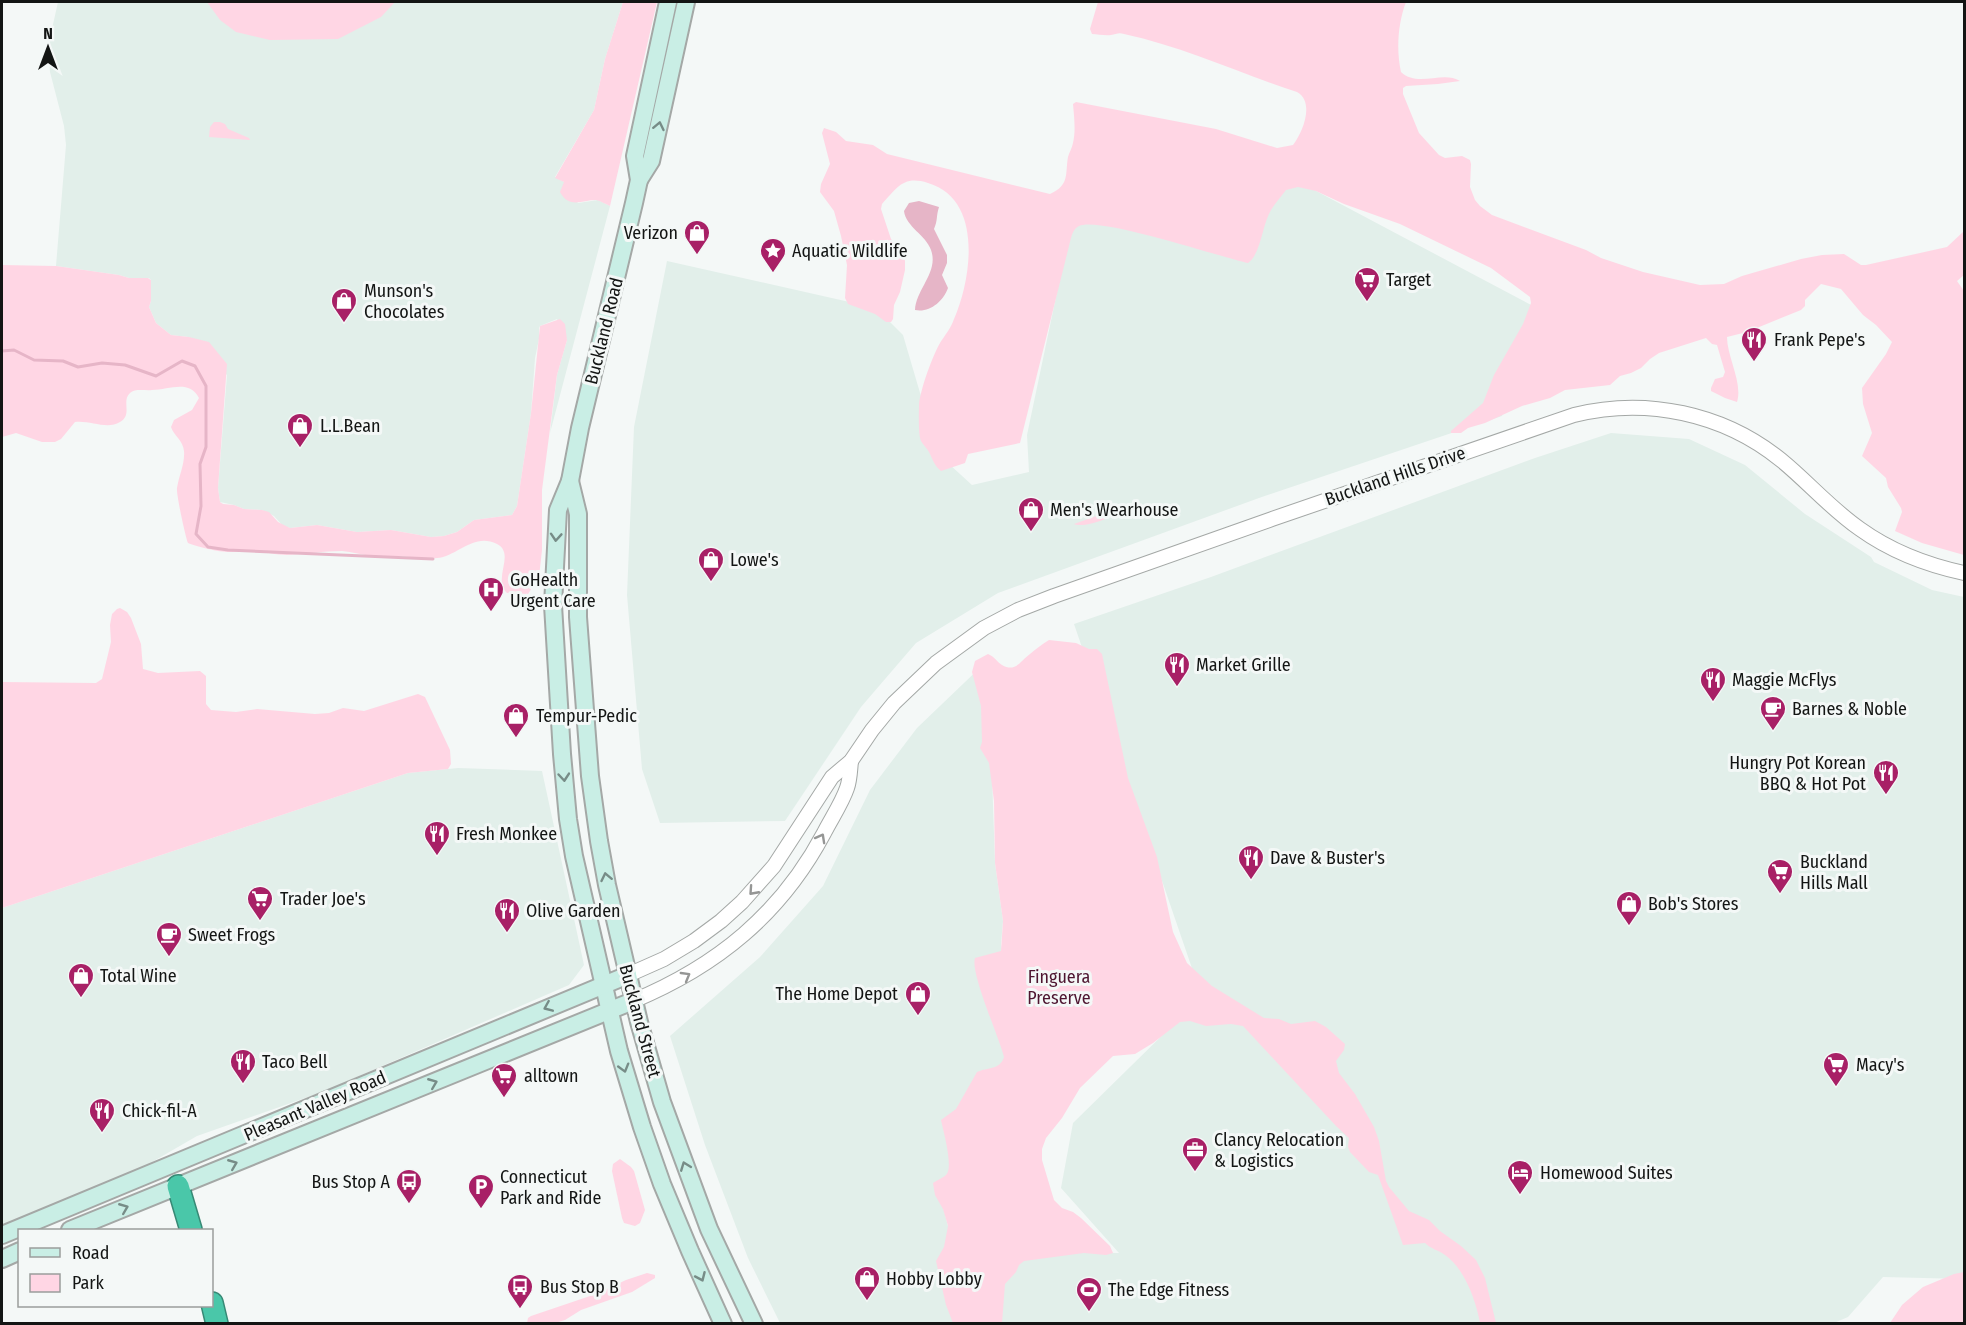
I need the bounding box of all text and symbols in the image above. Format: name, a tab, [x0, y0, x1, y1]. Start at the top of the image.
north arrow	[18, 18, 78, 78]
text: N	[43, 24, 53, 43]
one-way arrow	[652, 121, 665, 131]
shop icon: Verizon	[682, 218, 712, 256]
place label: Verizon	[624, 222, 678, 244]
place icon: Aquatic Wildlife	[758, 236, 788, 274]
place label: Aquatic Wildlife	[792, 240, 908, 262]
supermarket icon: Target	[1352, 265, 1382, 303]
place label: Target	[1386, 269, 1431, 291]
street label: Buckland Road	[580, 275, 628, 387]
place label: Munson's Chocolates	[364, 280, 445, 323]
shop icon: Munson's Chocolates	[329, 286, 359, 324]
restaurant icon: Frank Pepe's	[1739, 325, 1769, 363]
place label: Frank Pepe's	[1774, 329, 1865, 351]
shop icon: L.L.Bean	[285, 411, 315, 449]
place label: L.L.Bean	[320, 415, 380, 437]
street label: Buckland Hills Drive	[1322, 442, 1468, 510]
shop icon: Men's Wearhouse	[1016, 495, 1046, 533]
place label: Men's Wearhouse	[1050, 499, 1179, 521]
one-way arrow	[549, 533, 562, 542]
shop icon: Lowe's	[696, 545, 726, 583]
place label: Lowe's	[730, 549, 779, 571]
place label: GoHealth Urgent Care	[510, 569, 596, 612]
hospital icon: GoHealth Urgent Care	[476, 575, 506, 613]
restaurant icon: Market Grille	[1162, 650, 1192, 688]
place label: Market Grille	[1196, 654, 1291, 676]
restaurant icon: Maggie McFlys	[1698, 665, 1728, 703]
place label: Maggie McFlys	[1732, 669, 1837, 691]
cafe icon: Barnes & Noble	[1758, 694, 1788, 732]
place label: Barnes & Noble	[1792, 698, 1907, 720]
shop icon: Tempur-Pedic	[501, 701, 531, 739]
place label: Tempur-Pedic	[536, 705, 637, 727]
place label: Hungry Pot Korean BBQ & Hot Pot	[1729, 752, 1866, 795]
restaurant icon: Hungry Pot Korean BBQ & Hot Pot	[1871, 758, 1901, 796]
one-way arrow	[557, 773, 570, 782]
restaurant icon: Fresh Monkee	[422, 819, 452, 857]
place label: Fresh Monkee	[456, 823, 557, 845]
one-way arrow	[813, 834, 825, 845]
restaurant icon: Dave & Buster's	[1236, 843, 1266, 881]
place label: Dave & Buster's	[1270, 847, 1385, 869]
place label: Buckland Hills Mall	[1800, 851, 1868, 894]
supermarket icon: Buckland Hills Mall	[1765, 857, 1795, 895]
one-way arrow	[600, 872, 613, 882]
supermarket icon: Trader Joe's	[245, 884, 275, 922]
one-way arrow	[749, 884, 760, 894]
place label: Trader Joe's	[280, 888, 366, 910]
shop icon: Bob's Stores	[1614, 889, 1644, 927]
place label: Bob's Stores	[1648, 893, 1739, 915]
restaurant icon: Olive Garden	[492, 896, 522, 934]
place label: Olive Garden	[526, 900, 621, 922]
cafe icon: Sweet Frogs	[154, 920, 184, 958]
place label: Sweet Frogs	[188, 924, 275, 946]
shop icon: Total Wine	[66, 961, 96, 999]
street label: Buckland Street	[614, 962, 666, 1080]
place label: Total Wine	[100, 965, 177, 987]
park label: Finguera Preserve	[1027, 966, 1091, 1009]
one-way arrow	[680, 971, 690, 983]
shop icon: The Home Depot	[903, 979, 933, 1017]
place label: The Home Depot	[775, 983, 898, 1005]
one-way arrow	[544, 1000, 555, 1012]
restaurant icon: Taco Bell	[228, 1047, 258, 1085]
supermarket icon: Macy's	[1821, 1050, 1851, 1088]
place label: Taco Bell	[262, 1051, 328, 1073]
place label: Macy's	[1856, 1054, 1905, 1076]
supermarket icon: alltown	[489, 1061, 519, 1099]
one-way arrow	[616, 1063, 629, 1073]
place label: alltown	[524, 1065, 579, 1087]
street label: Pleasant Valley Road	[241, 1066, 389, 1146]
one-way arrow	[426, 1078, 437, 1090]
restaurant icon: Chick-fil-A	[87, 1096, 117, 1134]
place label: Chick-fil-A	[122, 1100, 197, 1122]
place label: Clancy Relocation & Logistics	[1214, 1129, 1344, 1172]
office icon: Clancy Relocation & Logistics	[1180, 1135, 1210, 1173]
hotel icon: Homewood Suites	[1505, 1158, 1535, 1196]
one-way arrow	[226, 1159, 237, 1171]
one-way arrow	[679, 1161, 692, 1172]
place label: Homewood Suites	[1540, 1162, 1673, 1184]
place label: Connecticut Park and Ride	[500, 1166, 601, 1209]
bus stop icon: Bus Stop A	[394, 1167, 424, 1205]
place label: Bus Stop A	[312, 1171, 391, 1193]
parking icon: Connecticut Park and Ride	[466, 1172, 496, 1210]
one-way arrow	[118, 1203, 129, 1215]
legend	[18, 1229, 213, 1307]
text: Road	[72, 1242, 109, 1264]
shop icon: Hobby Lobby	[852, 1264, 882, 1302]
place label: Hobby Lobby	[886, 1268, 982, 1290]
one-way arrow	[694, 1271, 706, 1282]
text: Park	[72, 1272, 105, 1294]
bus stop icon: Bus Stop B	[505, 1272, 535, 1310]
sports icon: The Edge Fitness	[1074, 1275, 1104, 1313]
place label: Bus Stop B	[540, 1276, 619, 1298]
place label: The Edge Fitness	[1108, 1279, 1230, 1301]

